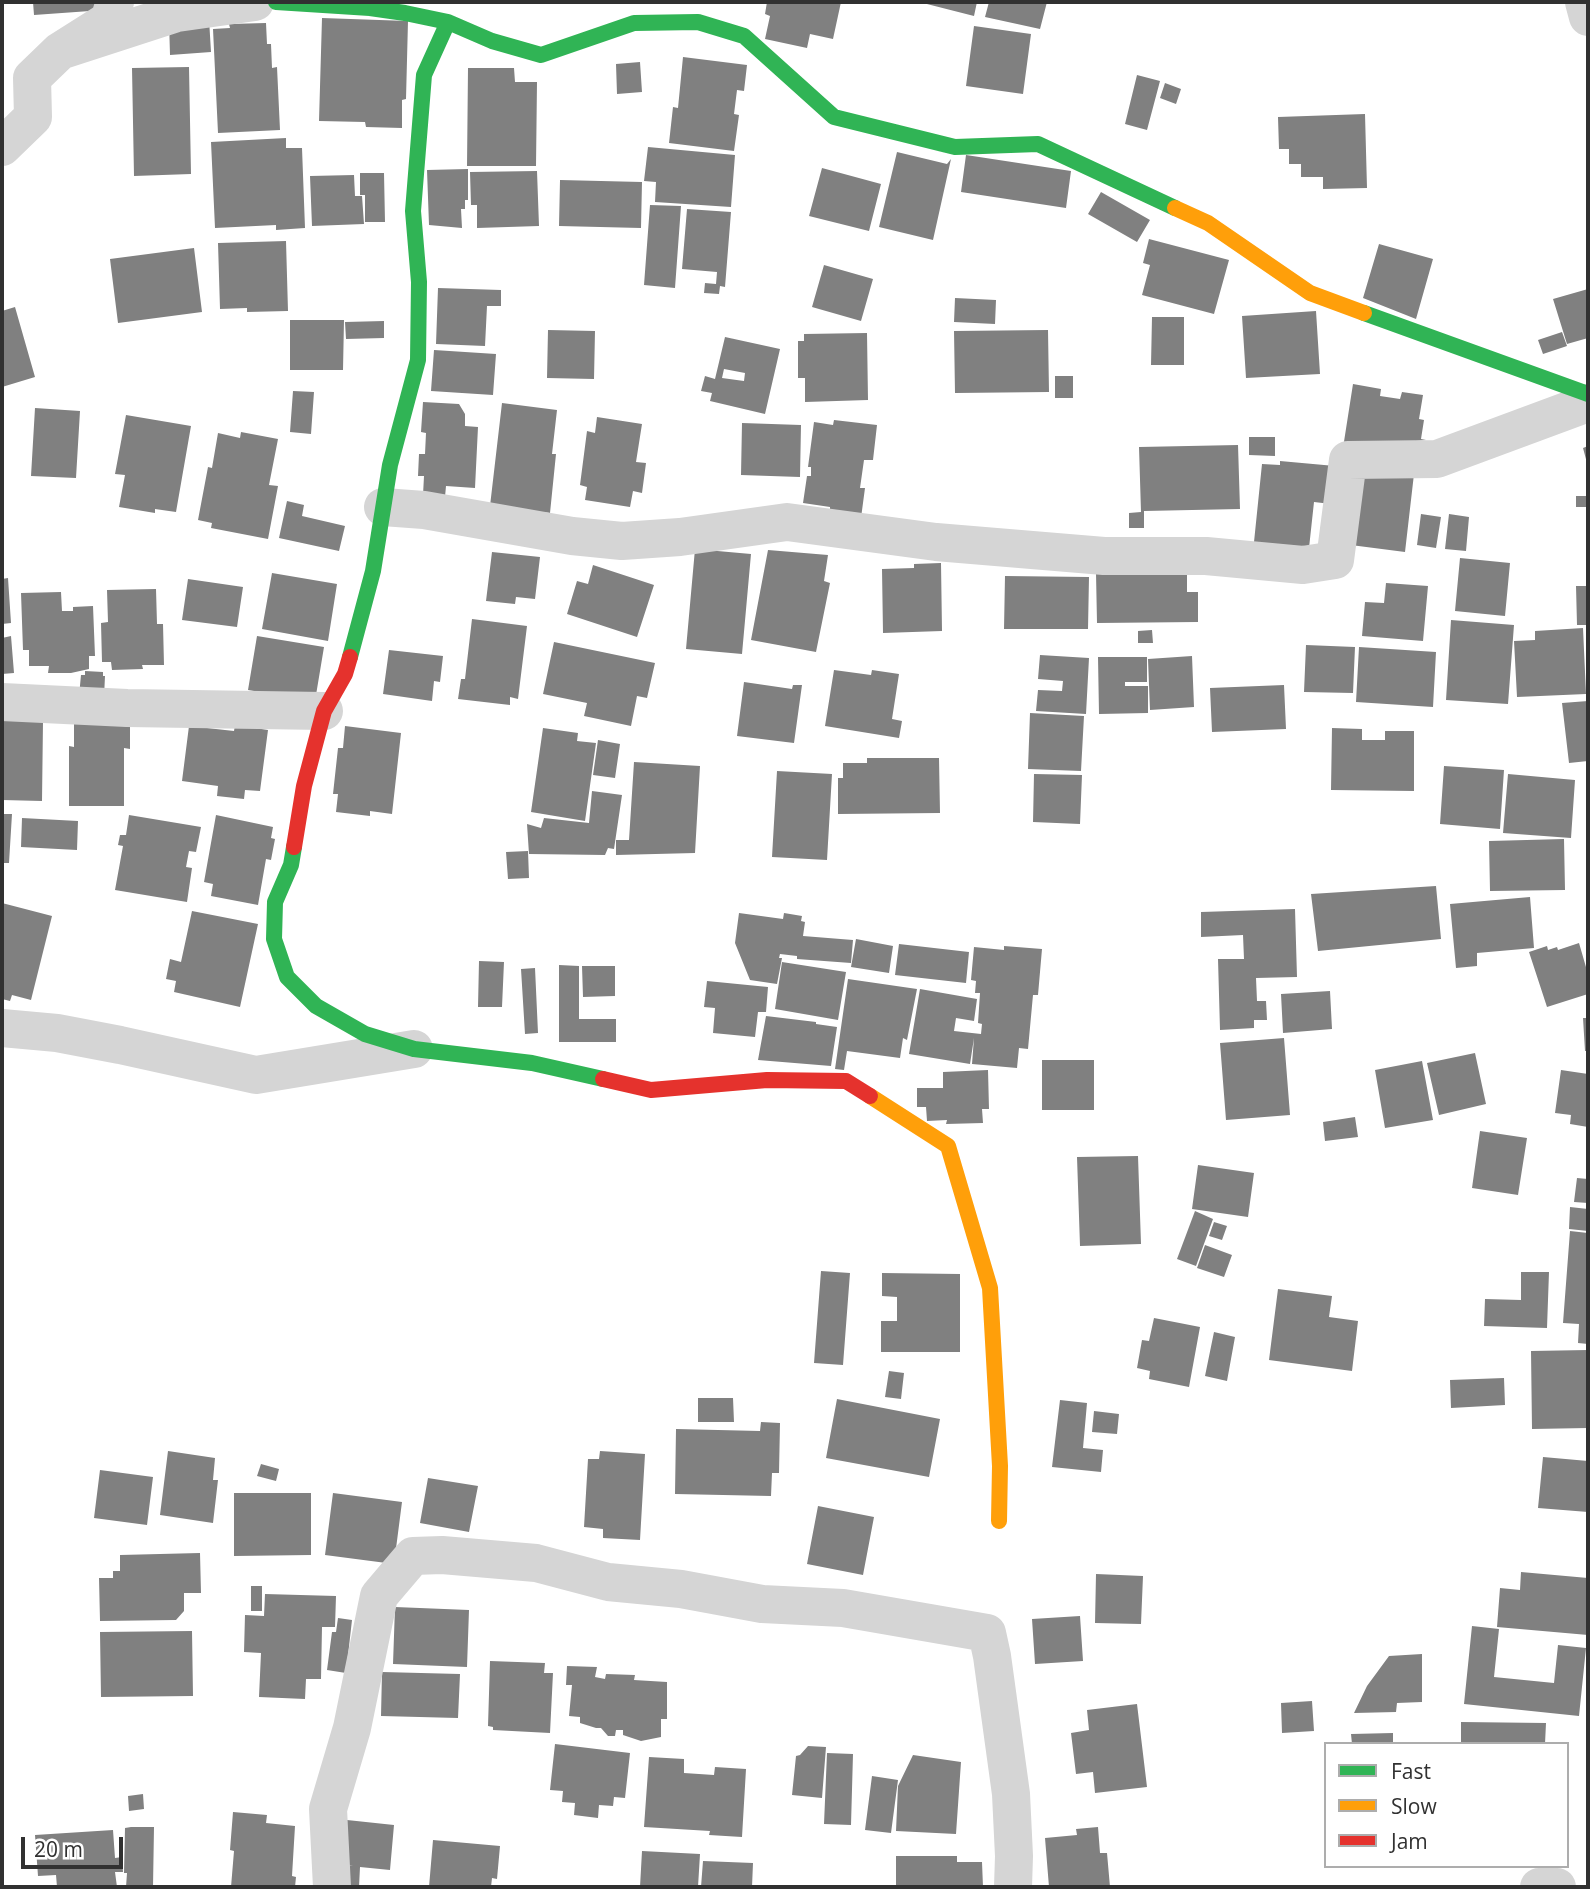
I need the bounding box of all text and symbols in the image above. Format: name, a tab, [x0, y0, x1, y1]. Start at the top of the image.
legend	[1324, 1742, 1569, 1868]
text: Fast	[1391, 1757, 1431, 1785]
text: Slow	[1391, 1792, 1437, 1820]
scale bar	[24, 1822, 126, 1866]
text: Jam	[1391, 1827, 1428, 1855]
text: 20 m	[34, 1835, 83, 1863]

